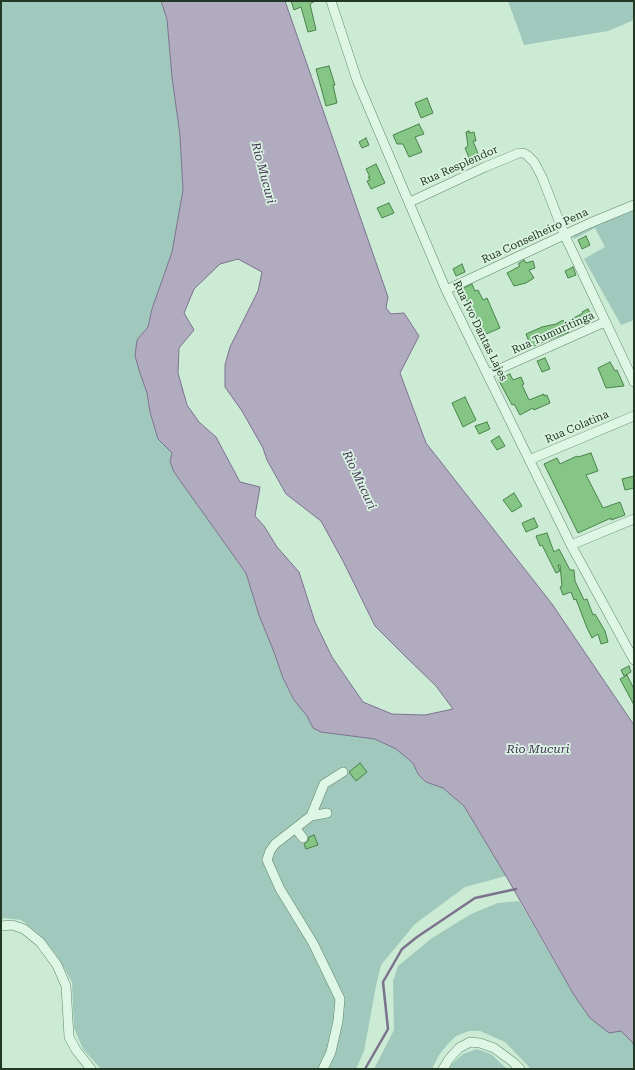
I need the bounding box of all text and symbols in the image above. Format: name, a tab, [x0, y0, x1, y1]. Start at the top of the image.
water label: Rio Mucuri	[248, 141, 278, 205]
street label: Rua Resplendor	[418, 143, 500, 189]
street label: Rua Conselheiro Pena	[480, 206, 590, 266]
street label: Rua Ivo Dantas Lajes	[450, 279, 510, 383]
street label: Rua Tumuritinga	[510, 309, 596, 357]
street label: Rua Colatina	[543, 408, 611, 446]
water label: Rio Mucuri	[339, 448, 379, 512]
water label: Rio Mucuri	[506, 742, 570, 756]

